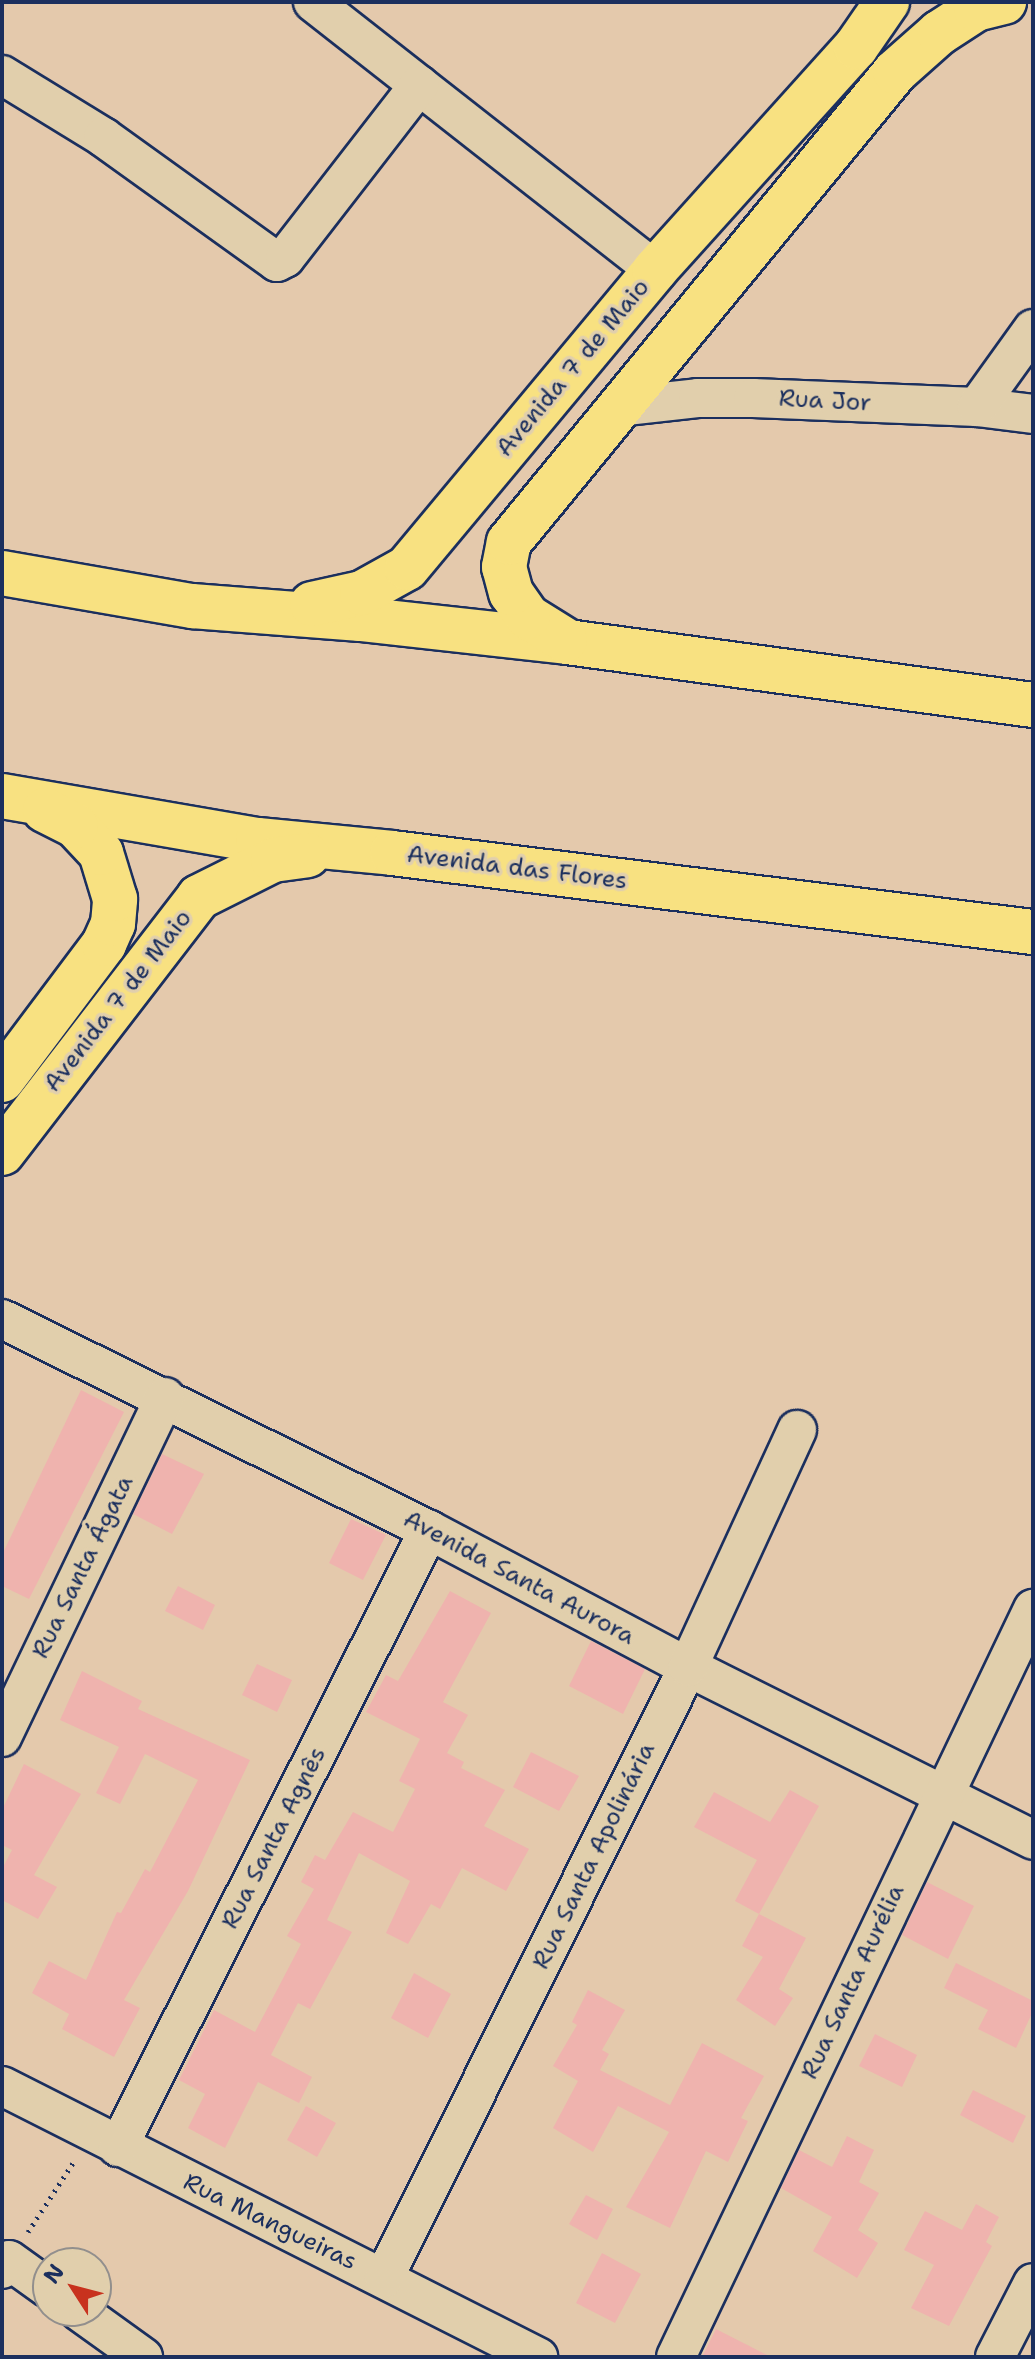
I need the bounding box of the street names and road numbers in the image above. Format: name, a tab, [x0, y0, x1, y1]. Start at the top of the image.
street label: Avenida 7 de Maio	[490, 273, 656, 463]
street label: Rua Jor	[778, 384, 872, 418]
street label: Avenida das Flores	[405, 840, 629, 896]
street label: Avenida 7 de Maio	[38, 904, 198, 1098]
street label: Rua Santa Ágata	[26, 1471, 140, 1663]
street label: Avenida Santa Aurora	[398, 1505, 640, 1651]
street label: Rua Santa Apolinária	[527, 1738, 661, 1974]
street label: Rua Santa Agnês	[216, 1742, 332, 1934]
street label: Rua Santa Aurélia	[795, 1880, 911, 2084]
street label: Rua Mangueiras	[179, 2168, 361, 2276]

